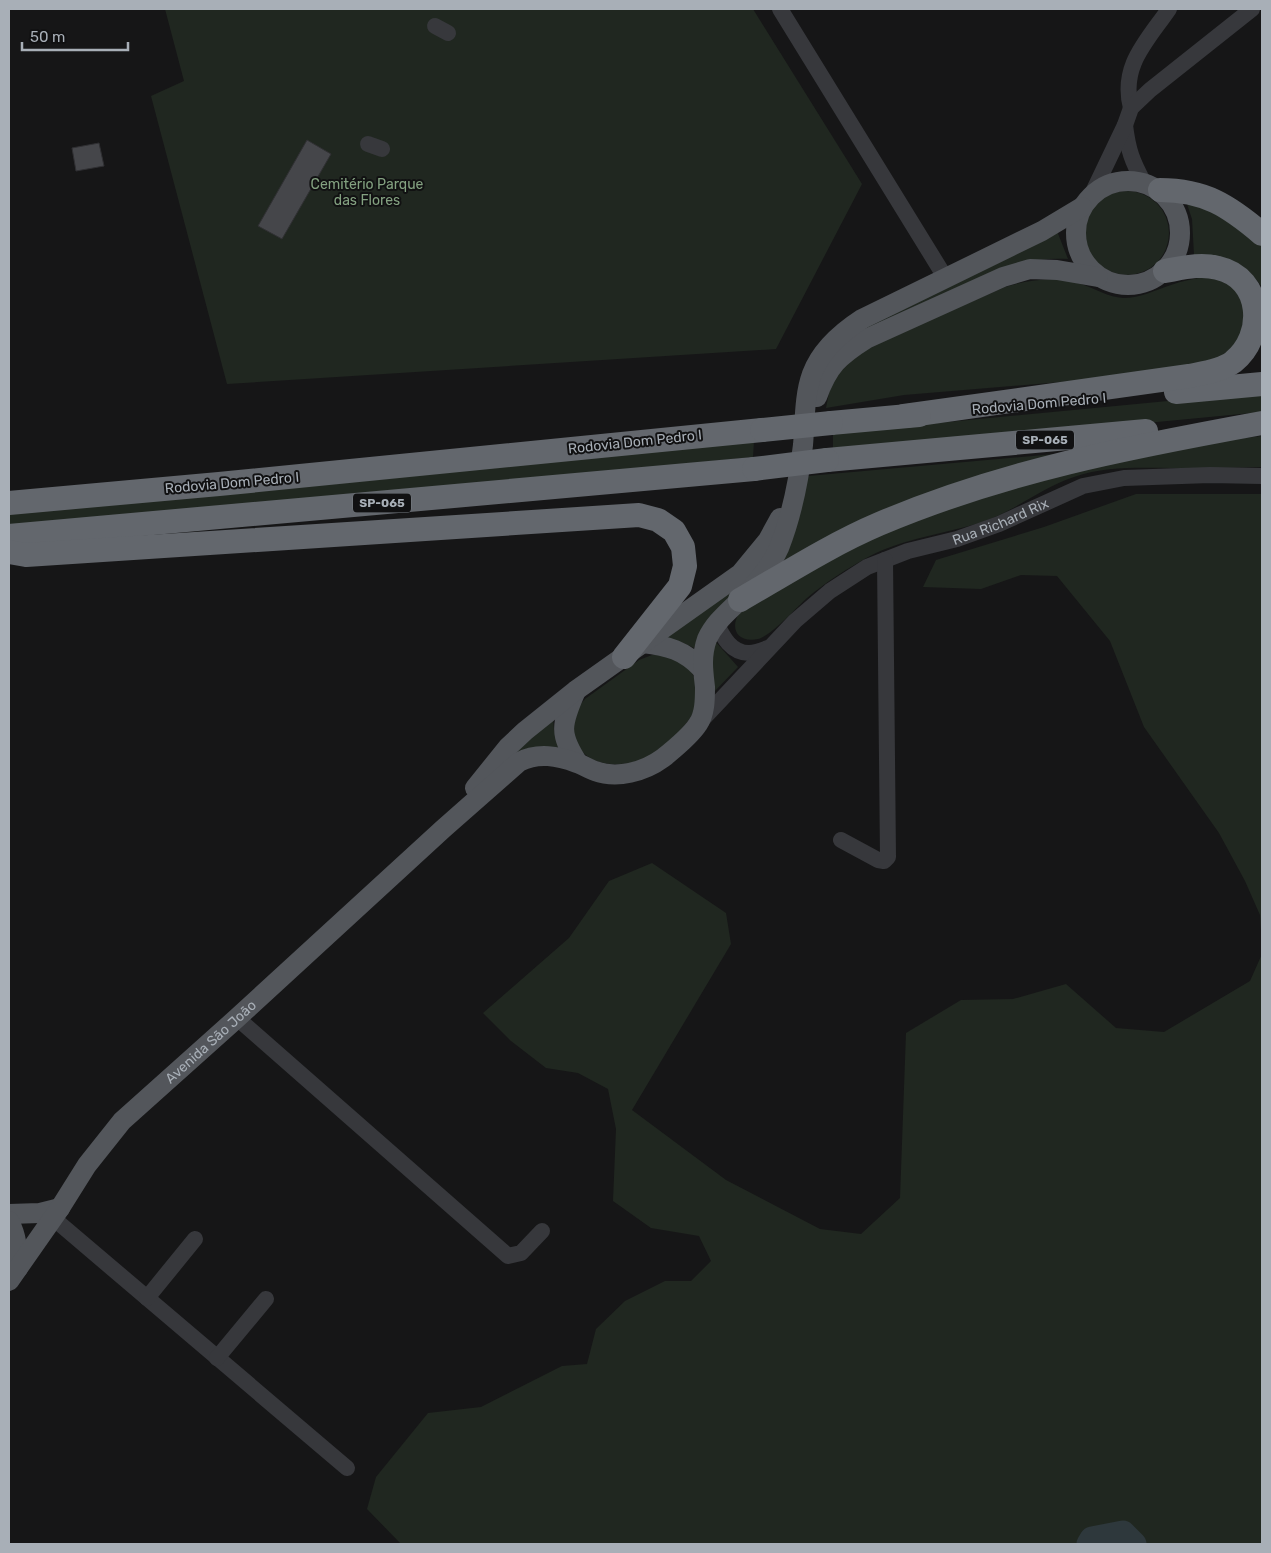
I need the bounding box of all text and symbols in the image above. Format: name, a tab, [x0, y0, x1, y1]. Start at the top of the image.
scale bar	[22, 20, 129, 52]
text: 50 m	[30, 28, 65, 46]
park label: Cemitério Parque das Flores	[311, 176, 424, 209]
street label: Rodovia Dom Pedro I	[971, 390, 1107, 418]
street label: Rodovia Dom Pedro I	[567, 427, 703, 457]
road number: SP-065	[1016, 430, 1074, 450]
street label: Rodovia Dom Pedro I	[164, 469, 300, 497]
road number: SP-065	[353, 493, 411, 512]
street label: Rua Richard Rix	[950, 494, 1051, 549]
street label: Avenida São João	[162, 996, 260, 1087]

